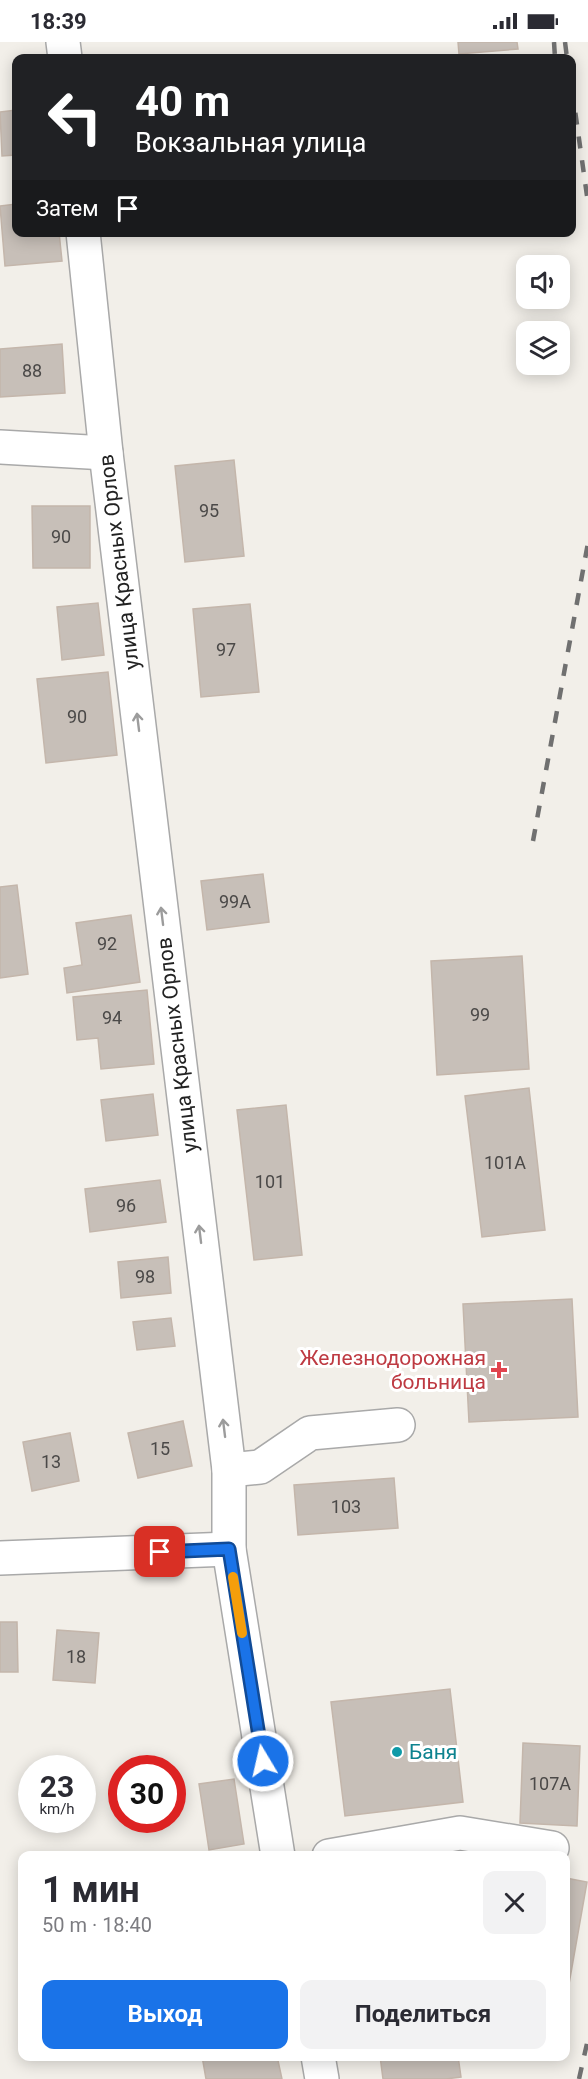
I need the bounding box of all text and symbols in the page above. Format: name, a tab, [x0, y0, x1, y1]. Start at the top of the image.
text: 18:39	[30, 9, 87, 34]
text: 40 m	[135, 77, 230, 126]
icon: left	[36, 78, 114, 156]
text: Вокзальная улица	[135, 127, 366, 159]
icon: arrive	[111, 192, 144, 225]
text: Затем	[36, 196, 99, 221]
map controls	[516, 255, 570, 375]
button: sound	[516, 255, 570, 309]
button: layers	[516, 321, 570, 375]
house number: 88	[22, 360, 42, 381]
street label: улица Красных Орлов	[94, 453, 144, 671]
house number: 95	[199, 500, 219, 521]
house number: 90	[51, 526, 71, 547]
house number: 97	[216, 639, 236, 660]
house number: 90	[67, 706, 87, 727]
one-way arrow	[133, 713, 144, 733]
house number: 99А	[219, 891, 251, 912]
one-way arrow	[156, 906, 167, 926]
house number: 92	[97, 933, 117, 954]
street label: улица Красных Орлов	[152, 936, 202, 1154]
house number: 99	[470, 1004, 490, 1025]
house number: 94	[102, 1007, 122, 1028]
house number: 101А	[484, 1152, 526, 1173]
house number: 101	[255, 1171, 285, 1192]
house number: 96	[116, 1195, 136, 1216]
one-way arrow	[195, 1225, 206, 1245]
house number: 98	[135, 1266, 155, 1287]
place label: Железнодорожная больница	[299, 1346, 486, 1394]
marker: Железнодорожная больница	[490, 1361, 508, 1379]
one-way arrow	[218, 1419, 229, 1438]
house number: 15	[150, 1438, 170, 1459]
house number: 13	[41, 1451, 61, 1472]
house number: 103	[331, 1496, 361, 1517]
pin	[134, 1526, 185, 1577]
icon: arrive	[143, 1535, 176, 1568]
house number: 18	[66, 1646, 86, 1667]
position arrow	[231, 1729, 295, 1793]
place label: Баня	[409, 1740, 457, 1764]
marker: Баня	[390, 1745, 404, 1759]
speed limit sign: 30	[108, 1755, 186, 1833]
text: 23	[40, 1769, 74, 1804]
house number: 107А	[529, 1773, 571, 1794]
text: km/h	[39, 1800, 75, 1818]
text: 1 мин	[42, 1869, 140, 1911]
button: close	[483, 1871, 546, 1934]
text: 50 m · 18:40	[42, 1913, 152, 1937]
button: Выход	[42, 1980, 288, 2049]
button: Поделиться	[300, 1980, 546, 2049]

